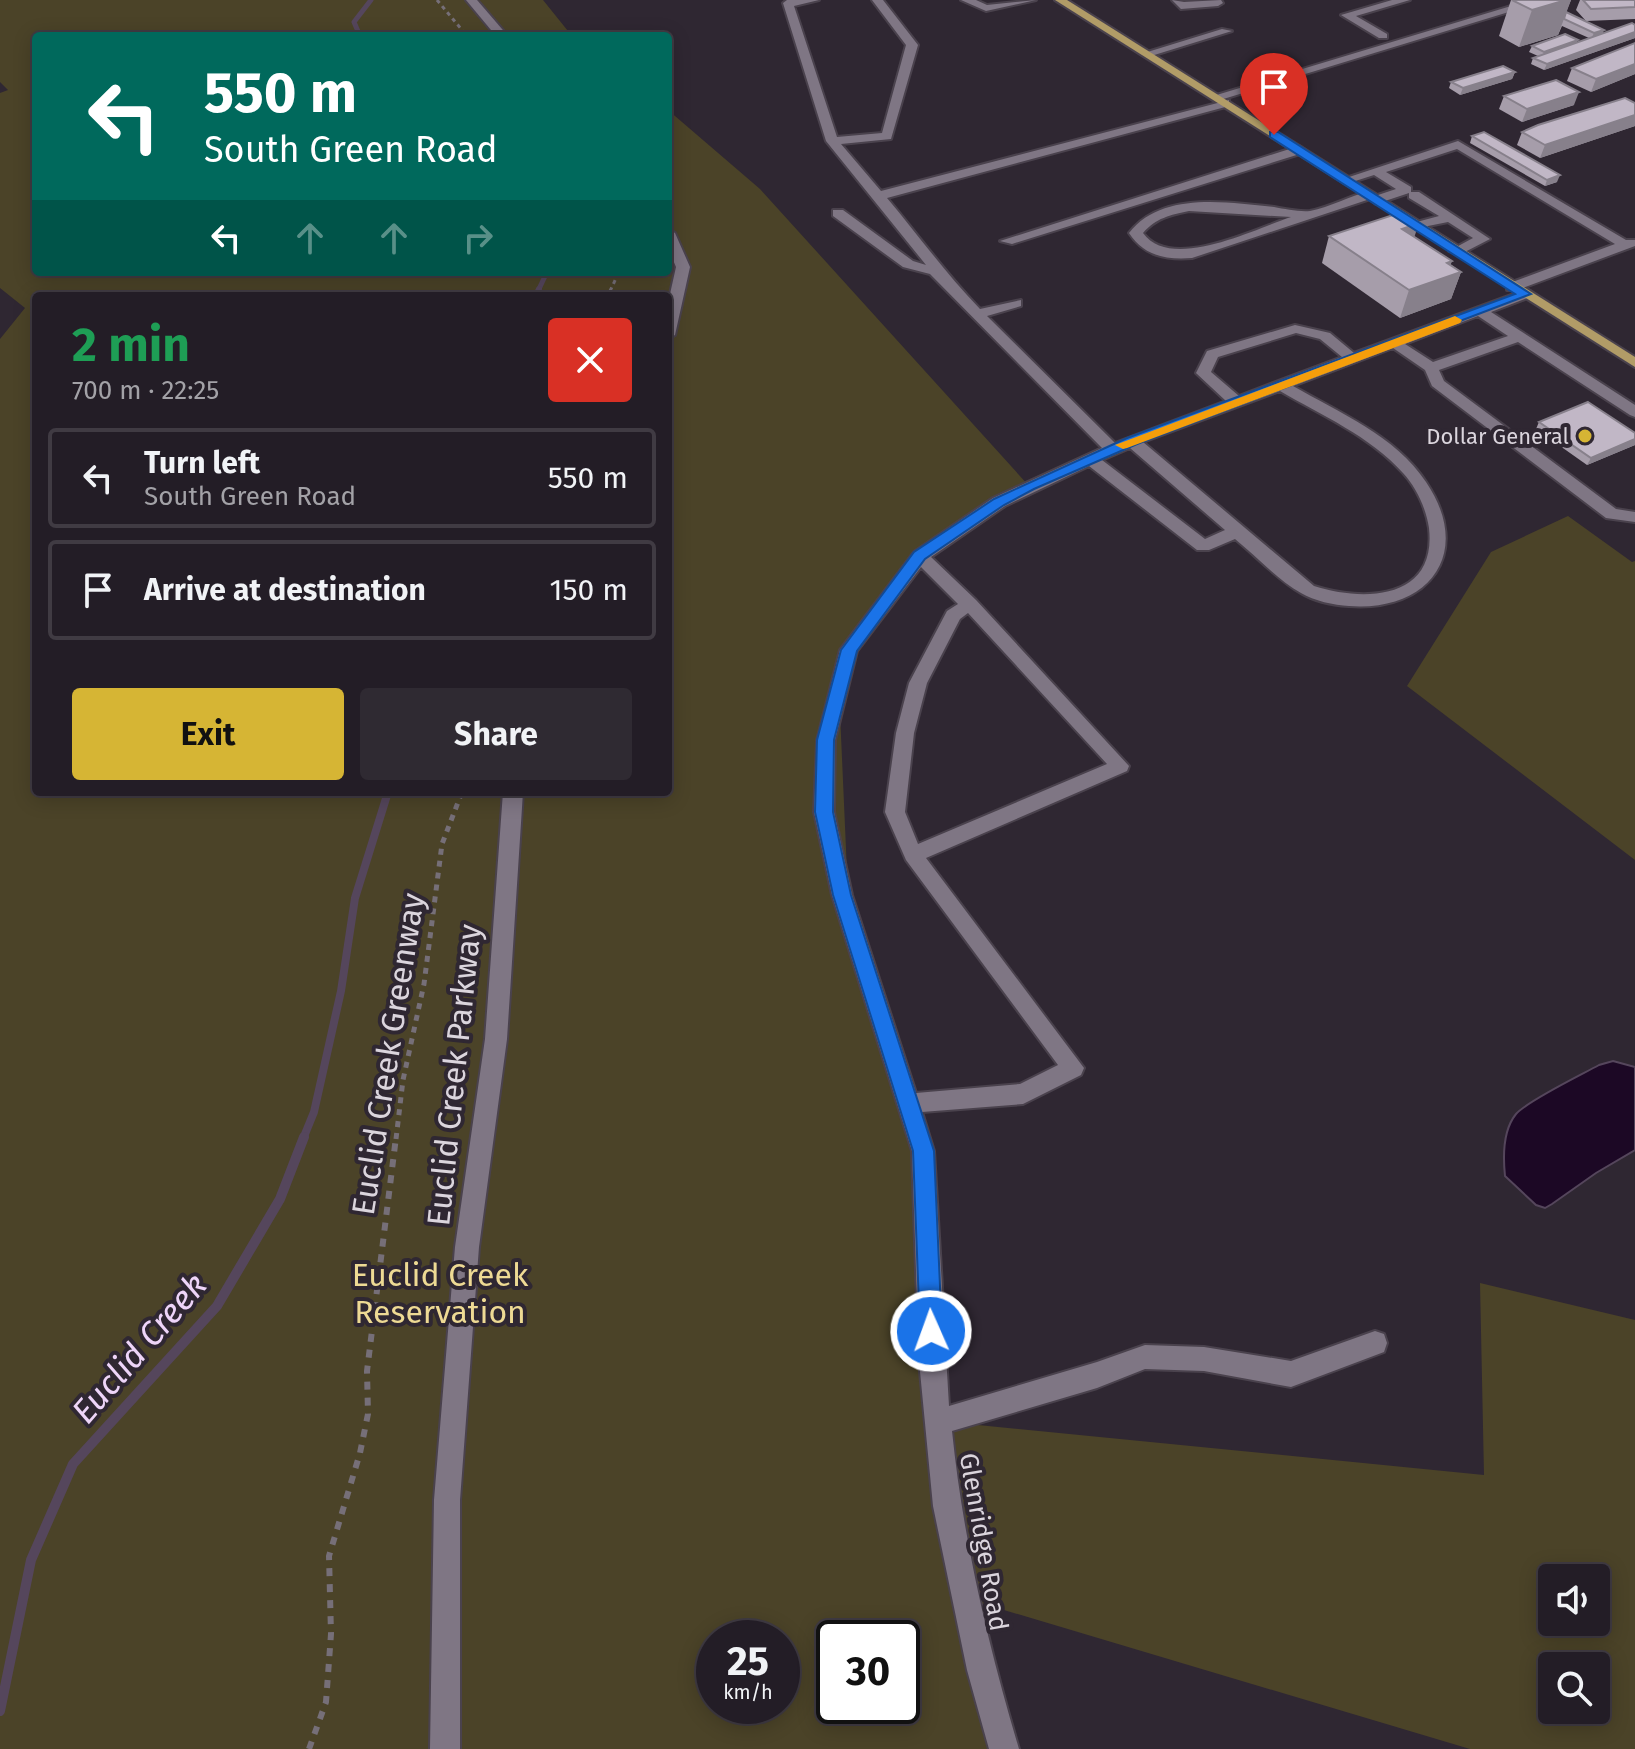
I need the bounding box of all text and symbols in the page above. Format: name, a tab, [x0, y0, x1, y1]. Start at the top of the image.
pin	[1240, 53, 1308, 135]
text: 550 m	[204, 60, 357, 127]
icon: left	[72, 64, 176, 168]
icon: arrive	[1252, 65, 1296, 109]
text: South Green Road	[204, 128, 498, 172]
icon: left	[204, 216, 248, 260]
icon: ahead	[288, 216, 332, 260]
icon: ahead	[372, 216, 416, 260]
icon: right	[456, 216, 500, 260]
text: 2 min	[72, 316, 190, 374]
button: close	[548, 318, 632, 402]
text: 700 m · 22:25	[72, 375, 219, 406]
place label: Dollar General	[1426, 423, 1569, 450]
marker: Dollar General	[1576, 427, 1594, 445]
text: Turn left	[144, 445, 260, 481]
icon: left	[76, 456, 120, 500]
text: 550 m	[548, 460, 628, 496]
text: South Green Road	[144, 481, 356, 512]
icon: arrive	[76, 568, 120, 612]
text: Arrive at destination	[144, 572, 426, 608]
text: 150 m	[550, 572, 628, 608]
button: Exit	[72, 688, 344, 780]
button: Share	[360, 688, 632, 780]
street label: Euclid Creek Greenway	[344, 890, 432, 1218]
street label: Euclid Creek Parkway	[419, 922, 489, 1228]
park label: Euclid Creek Reservation	[352, 1256, 529, 1331]
water label: Euclid Creek	[63, 1265, 216, 1432]
position arrow	[889, 1289, 973, 1373]
street label: Glenridge Road	[953, 1451, 1014, 1634]
map controls	[1538, 1564, 1610, 1724]
button: sound	[1538, 1564, 1610, 1636]
speed limit sign: 30	[816, 1620, 920, 1724]
text: 25	[727, 1638, 769, 1686]
button: search	[1538, 1652, 1610, 1724]
text: km/h	[723, 1680, 773, 1704]

